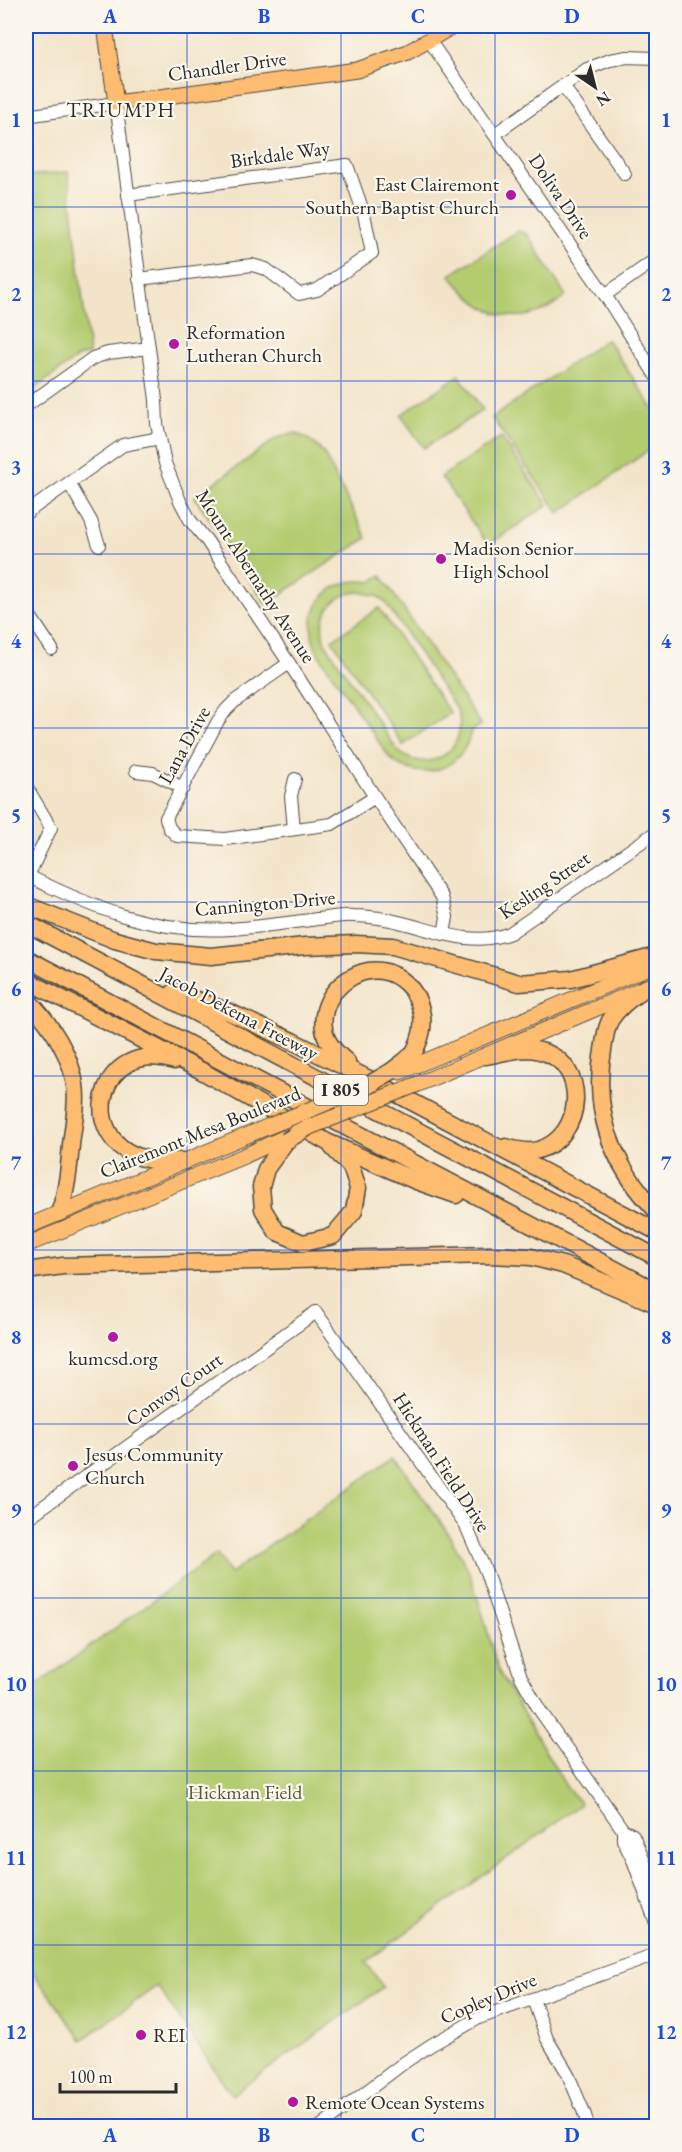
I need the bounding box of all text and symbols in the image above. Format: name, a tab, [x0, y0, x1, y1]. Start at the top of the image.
text: A	[102, 3, 118, 29]
text: B	[258, 3, 270, 29]
text: C	[411, 3, 425, 29]
text: D	[564, 3, 580, 29]
street label: Chandler Drive	[166, 45, 288, 87]
north arrow	[565, 57, 625, 117]
text: N	[592, 87, 615, 111]
district label: TRIUMPH	[66, 96, 176, 123]
text: 1	[11, 107, 21, 133]
text: 1	[661, 107, 671, 133]
street label: Birkdale Way	[229, 134, 332, 174]
street label: Doliva Drive	[523, 148, 599, 244]
place label: East Clairemont Southern Baptist Church	[305, 171, 500, 220]
marker: East Clairemont Southern Baptist Church	[504, 188, 518, 202]
text: 2	[11, 281, 22, 307]
text: 2	[661, 281, 672, 307]
place label: Reformation Lutheran Church	[186, 319, 322, 368]
marker: Reformation Lutheran Church	[167, 337, 181, 351]
text: 3	[11, 454, 21, 480]
text: 3	[661, 454, 671, 480]
street label: Mount Abernathy Avenue	[190, 484, 322, 668]
place label: Madison Senior High School	[453, 535, 574, 584]
marker: Madison Senior High School	[434, 552, 448, 566]
text: 4	[11, 628, 22, 654]
text: 4	[661, 628, 672, 654]
street label: Lana Drive	[152, 701, 216, 788]
text: 5	[11, 802, 21, 828]
text: 5	[661, 802, 671, 828]
street label: Kesling Street	[493, 845, 595, 925]
street label: Cannington Drive	[194, 884, 337, 922]
street label: Jacob Dekema Freeway	[153, 959, 323, 1066]
text: 6	[11, 976, 22, 1002]
text: 6	[661, 976, 672, 1002]
road number: I 805	[314, 1075, 368, 1105]
street label: Clairemont Mesa Boulevard	[96, 1079, 305, 1184]
text: 7	[11, 1150, 22, 1176]
text: 7	[661, 1150, 672, 1176]
text: 8	[11, 1324, 21, 1350]
text: 8	[661, 1324, 671, 1350]
marker: kumcsd.org	[106, 1330, 120, 1344]
place label: kumcsd.org	[68, 1345, 158, 1371]
street label: Convoy Court	[121, 1346, 228, 1432]
street label: Hickman Field Drive	[387, 1387, 497, 1537]
place label: Jesus Community Church	[83, 1441, 224, 1490]
marker: Jesus Community Church	[66, 1459, 80, 1473]
text: 9	[11, 1497, 22, 1523]
text: 9	[661, 1497, 672, 1523]
text: 10	[5, 1671, 27, 1697]
text: 10	[655, 1671, 677, 1697]
park label: Hickman Field	[188, 1779, 303, 1805]
text: 11	[5, 1845, 27, 1871]
text: 11	[655, 1845, 677, 1871]
street label: Copley Drive	[436, 1966, 540, 2030]
text: 12	[5, 2019, 27, 2045]
text: 12	[655, 2019, 677, 2045]
place label: REI	[153, 2022, 186, 2048]
marker: REI	[134, 2028, 148, 2042]
scale bar	[60, 2056, 176, 2094]
text: 100 m	[69, 2065, 113, 2088]
place label: Remote Ocean Systems	[305, 2089, 485, 2115]
marker: Remote Ocean Systems	[286, 2095, 300, 2109]
text: A	[102, 2122, 118, 2148]
text: B	[258, 2122, 270, 2148]
text: C	[411, 2122, 425, 2148]
text: D	[564, 2122, 580, 2148]

